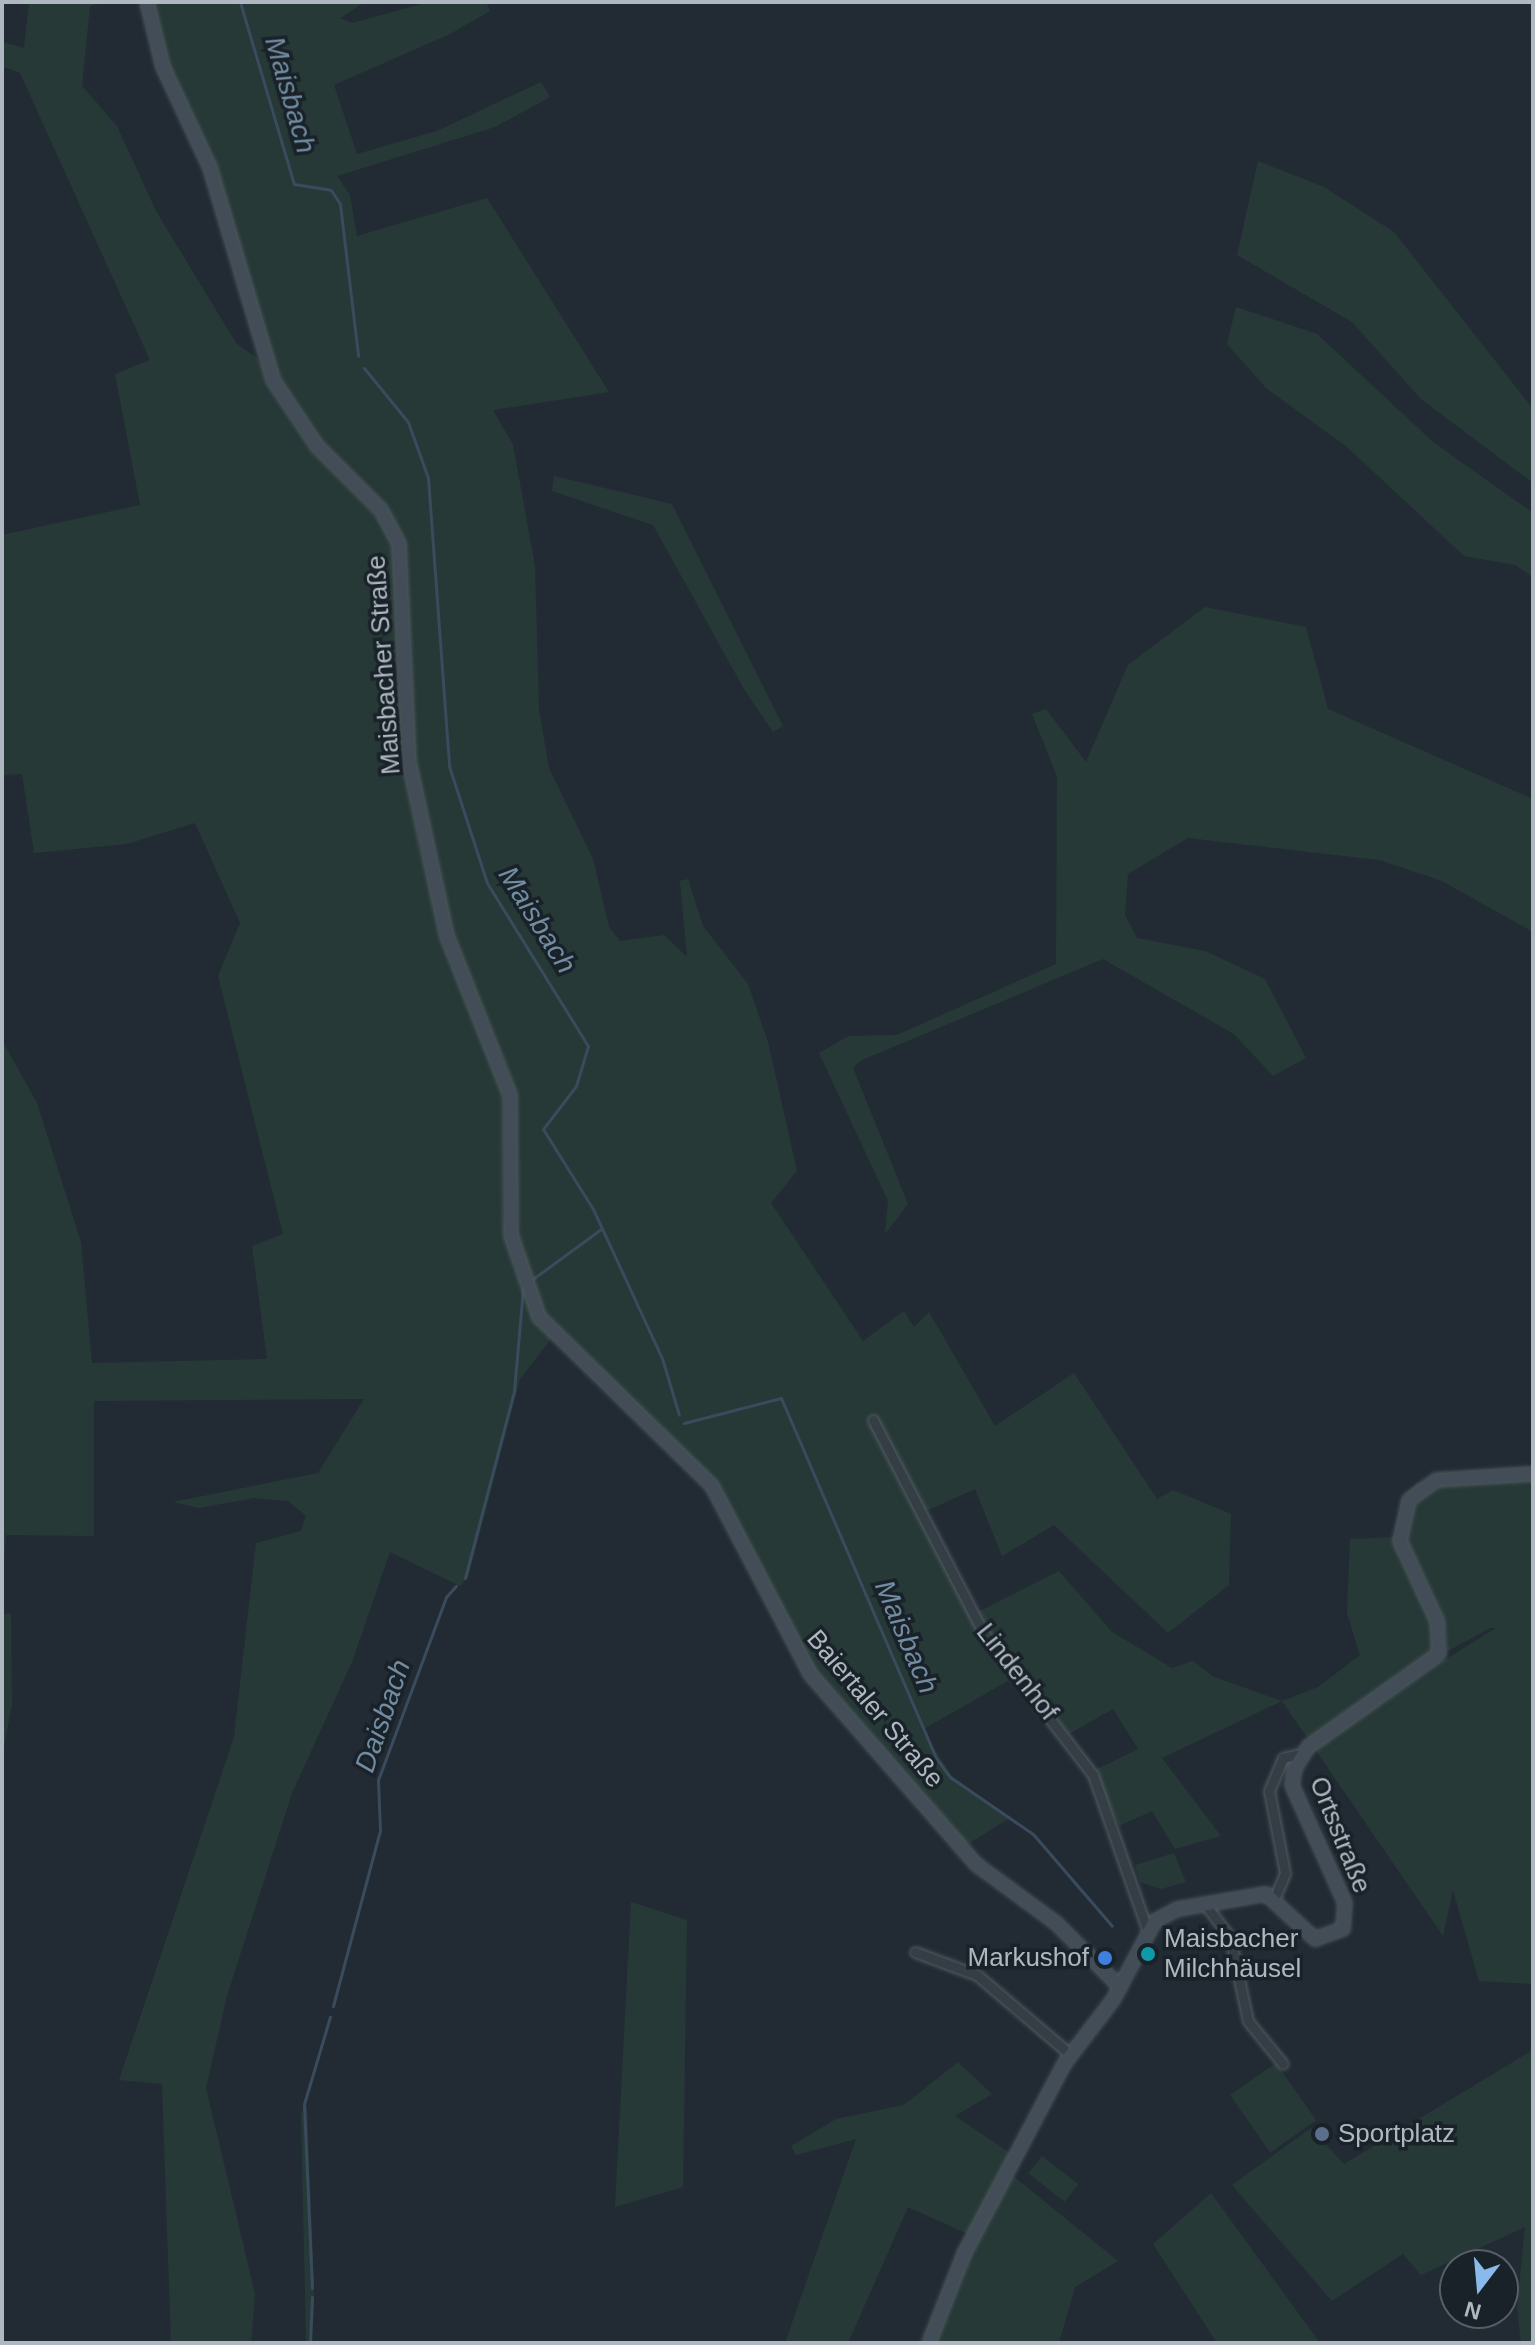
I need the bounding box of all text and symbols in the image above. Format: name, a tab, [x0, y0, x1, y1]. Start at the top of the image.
water label: Maisbach	[257, 33, 323, 157]
street label: Maisbacher Straße	[361, 554, 407, 776]
water label: Maisbach	[491, 860, 583, 980]
water label: Maisbach	[867, 1575, 945, 1699]
street label: Lindenhof	[970, 1617, 1064, 1727]
street label: Baiertaler Straße	[800, 1624, 950, 1794]
water label: Daisbach	[348, 1655, 418, 1777]
street label: Ortsstraße	[1303, 1772, 1377, 1898]
place label: Maisbacher Milchhäusel	[1164, 1923, 1301, 1984]
place label: Markushof	[968, 1942, 1089, 1974]
marker: Maisbacher Milchhäusel	[1139, 1945, 1157, 1963]
marker: Markushof	[1096, 1949, 1114, 1967]
place label: Sportplatz	[1338, 2118, 1455, 2150]
marker: Sportplatz	[1313, 2125, 1331, 2143]
north arrow	[1439, 2249, 1519, 2329]
text: N	[1462, 2296, 1484, 2325]

